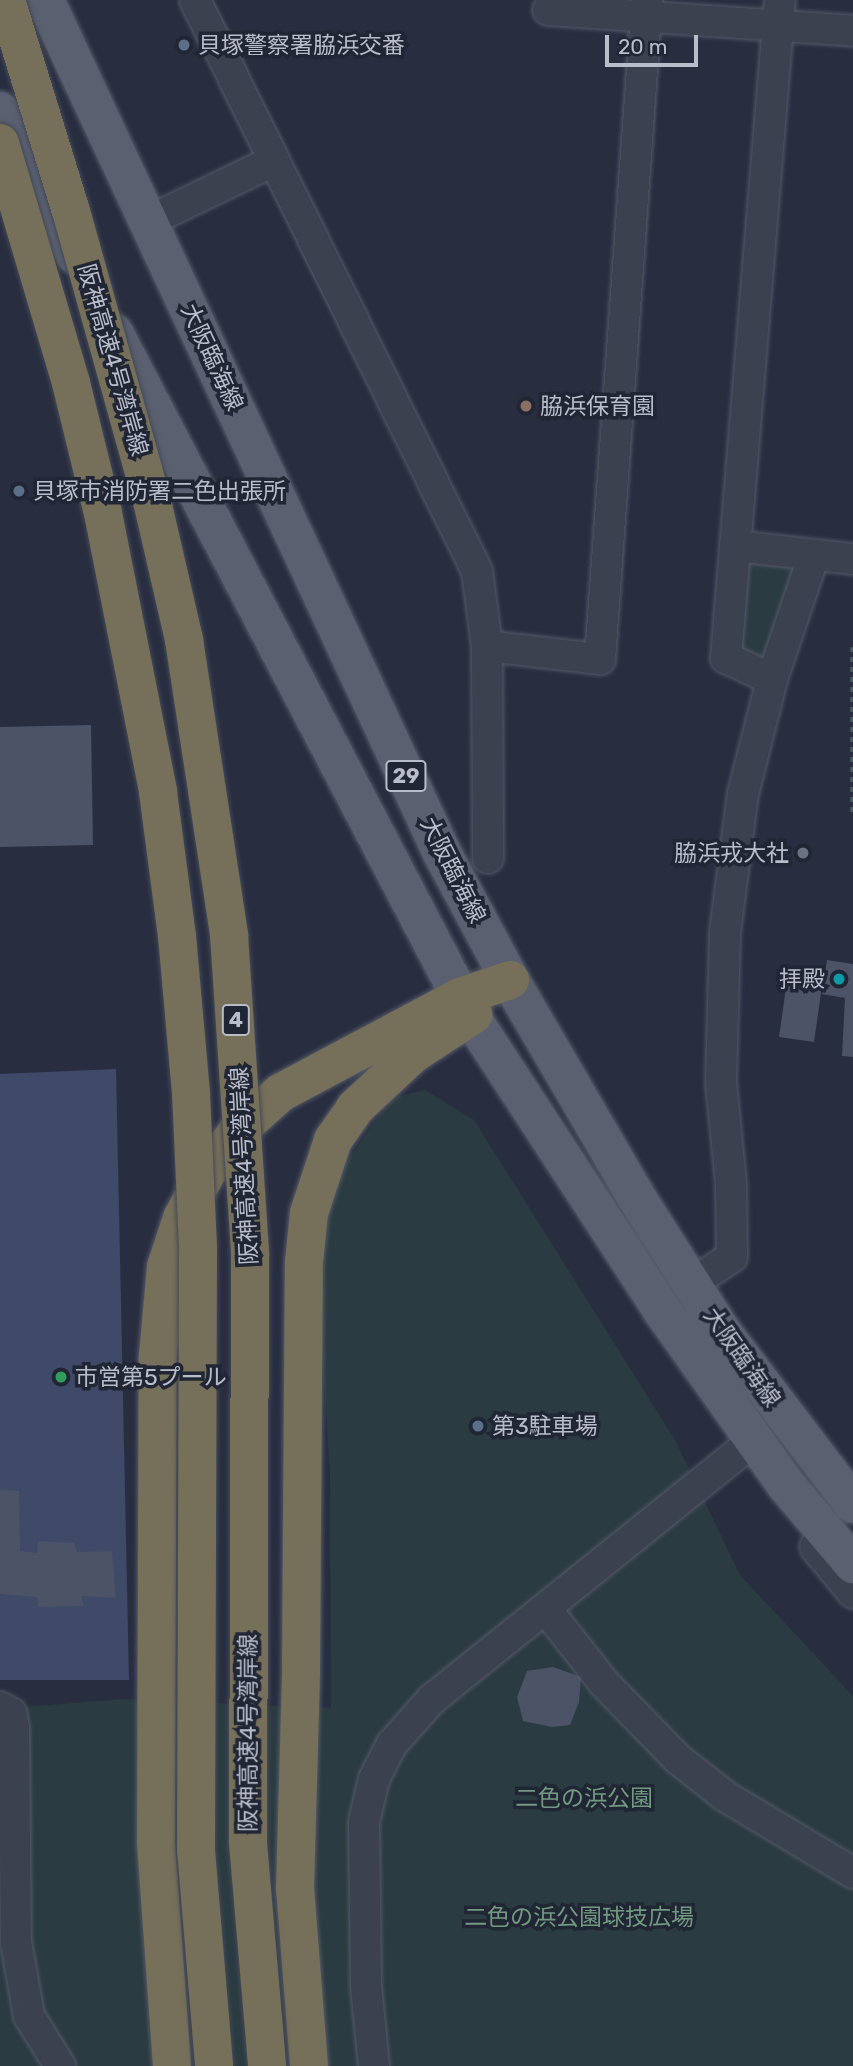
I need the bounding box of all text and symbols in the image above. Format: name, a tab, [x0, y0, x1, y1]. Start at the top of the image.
scale bar	[608, 21, 701, 65]
place label: 貝塚警察署脇浜交番	[198, 31, 405, 59]
text: 20 m	[618, 34, 667, 59]
marker: 貝塚警察署脇浜交番	[176, 37, 192, 53]
street label: 阪神高速4号湾岸線	[72, 261, 154, 459]
street label: 大阪臨海線	[175, 299, 249, 415]
place label: 脇浜保育園	[540, 392, 655, 420]
marker: 脇浜保育園	[518, 398, 534, 414]
place label: 貝塚市消防署二色出張所	[33, 477, 286, 505]
marker: 貝塚市消防署二色出張所	[11, 483, 27, 499]
road number: 29	[385, 758, 427, 794]
street label: 大阪臨海線	[415, 813, 491, 927]
place label: 脇浜戎大社	[674, 839, 789, 867]
marker: 脇浜戎大社	[795, 845, 811, 861]
place label: 拝殿	[779, 965, 825, 993]
marker: 拝殿	[831, 971, 847, 987]
road number: 4	[220, 1002, 252, 1038]
street label: 阪神高速4号湾岸線	[225, 1066, 263, 1266]
street label: 大阪臨海線	[698, 1302, 786, 1412]
place label: 市営第5プール	[75, 1363, 227, 1391]
marker: 市営第5プール	[53, 1369, 69, 1385]
place label: 第3駐車場	[492, 1412, 598, 1440]
marker: 第3駐車場	[470, 1418, 486, 1434]
street label: 阪神高速4号湾岸線	[234, 1634, 262, 1832]
park label: 二色の浜公園	[515, 1784, 653, 1812]
park label: 二色の浜公園球技広場	[464, 1903, 694, 1931]

